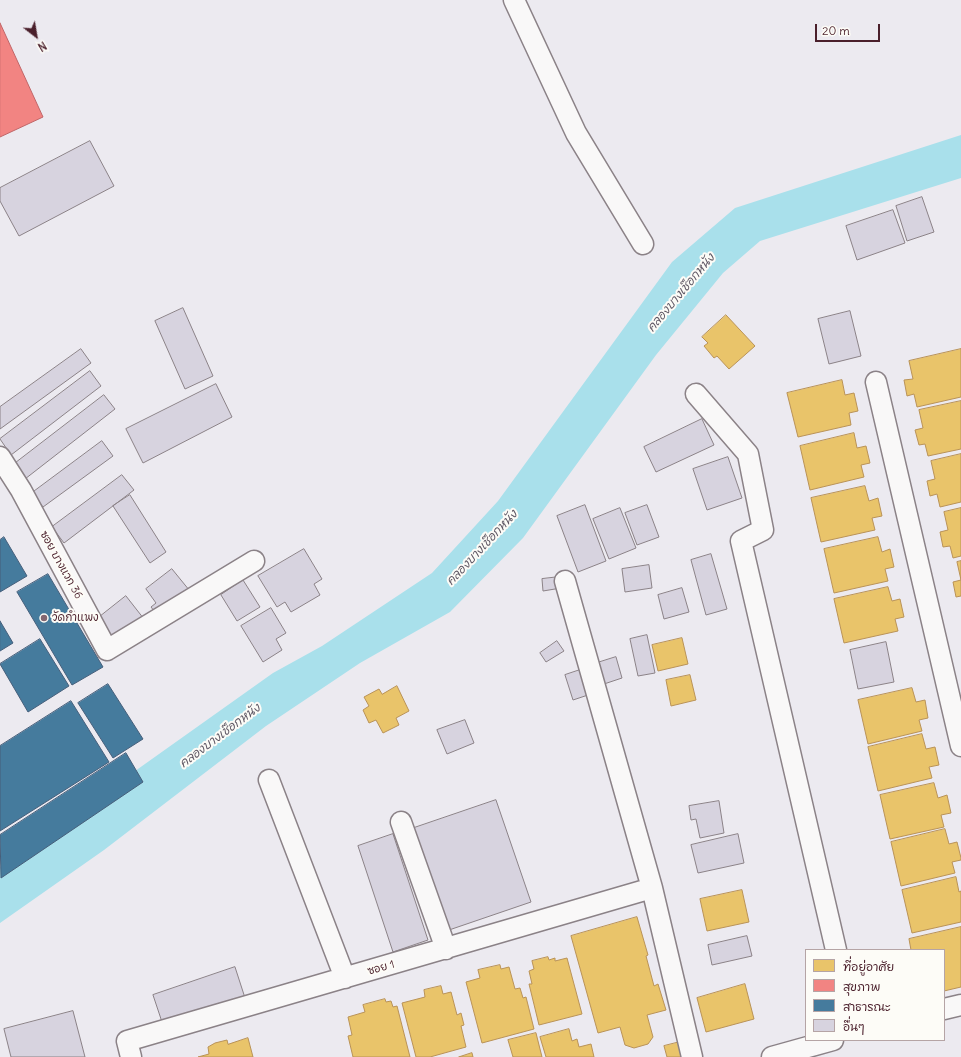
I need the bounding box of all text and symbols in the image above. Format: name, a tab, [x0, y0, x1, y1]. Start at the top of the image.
north arrow	[16, 16, 56, 56]
scale bar	[817, 16, 882, 42]
text: 20 m	[822, 23, 850, 38]
text: N	[35, 38, 49, 54]
water label: คลองบางเชือกหนัง	[644, 251, 718, 335]
water label: คลองบางเชือกหนัง	[444, 508, 520, 588]
street label: ซอย บางแวก 36	[37, 529, 85, 601]
place label: วัดกำแพง	[52, 611, 99, 625]
marker: วัดกำแพง	[39, 613, 49, 623]
water label: คลองบางเชือกหนัง	[177, 701, 263, 771]
legend	[805, 949, 945, 1041]
street label: ซอย 1	[366, 958, 396, 978]
text: ที่อยู่อาศัย	[843, 959, 894, 974]
text: สุขภาพ	[843, 979, 880, 994]
text: สาธารณะ	[843, 999, 891, 1014]
text: อื่นๆ	[843, 1019, 865, 1034]

